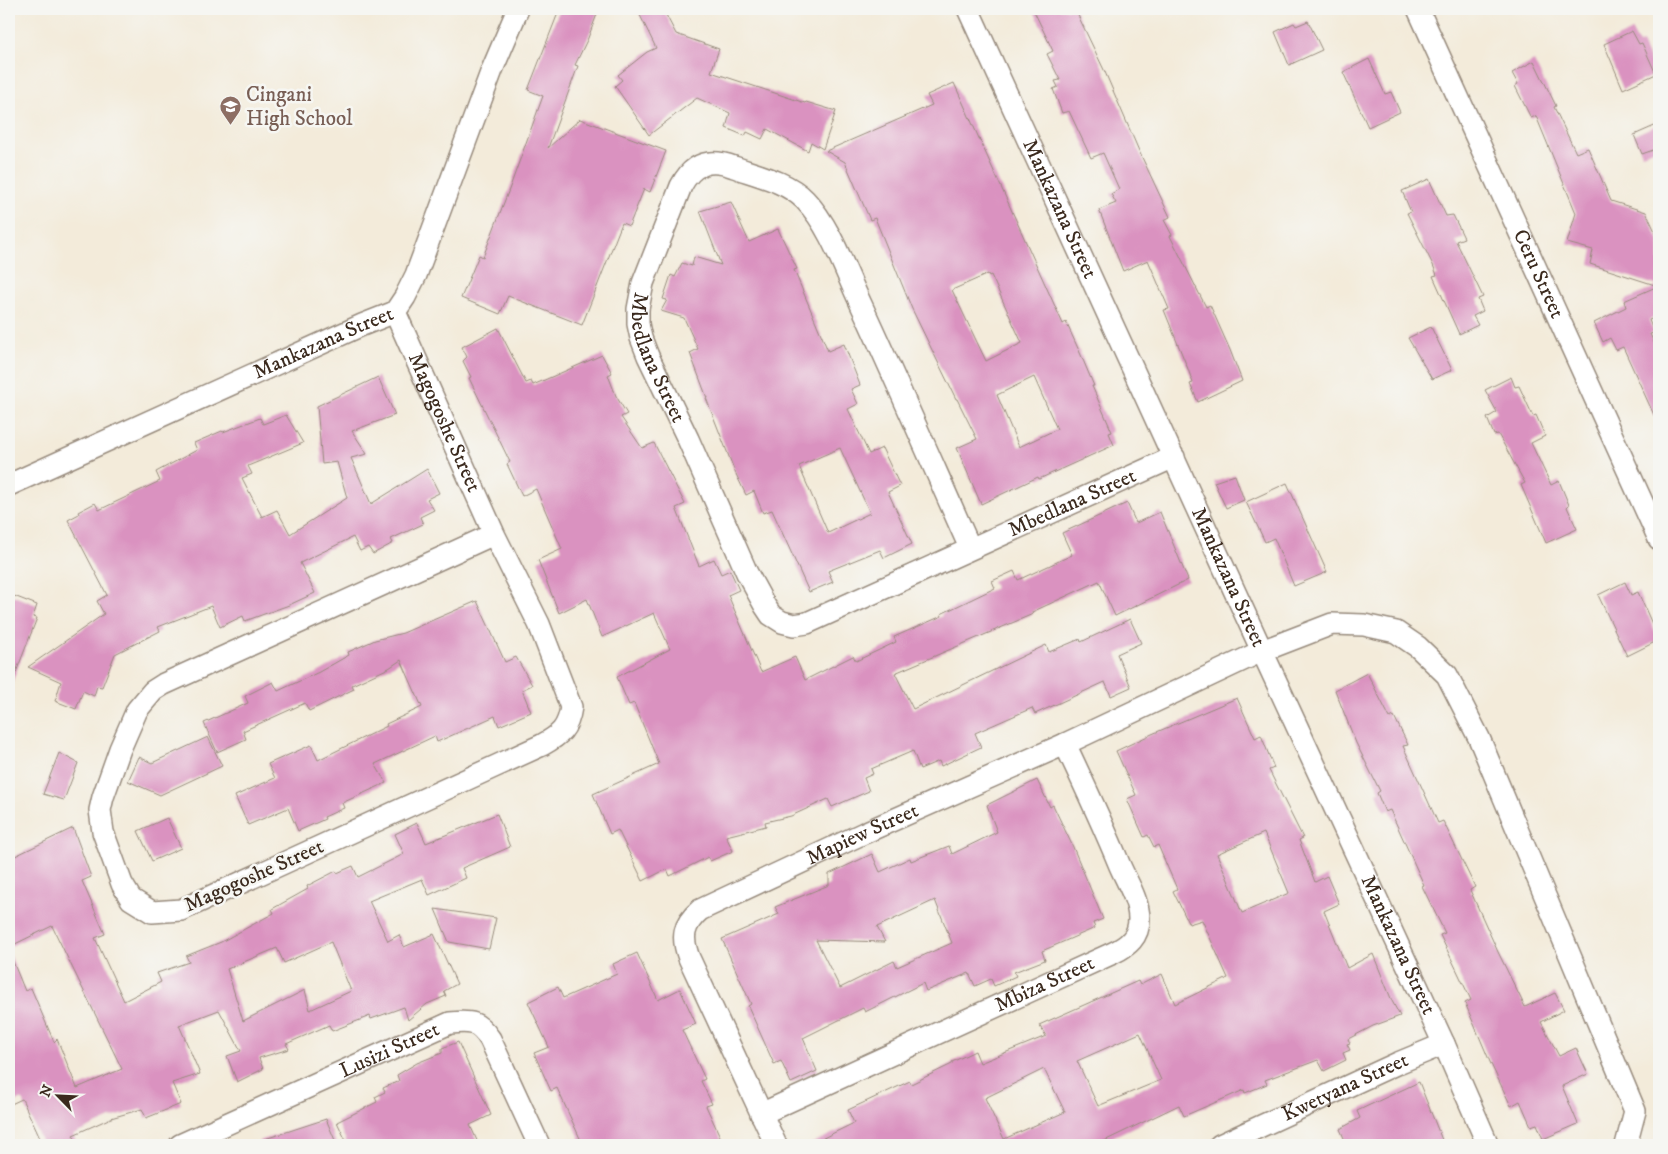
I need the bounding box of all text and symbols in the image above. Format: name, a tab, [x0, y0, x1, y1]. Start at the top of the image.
place label: Cingani High School	[246, 82, 353, 132]
school or university icon: Cingani High School	[218, 95, 242, 126]
street label: Mankazana Street	[1016, 135, 1103, 283]
street label: Ceru Street	[1507, 225, 1570, 323]
street label: Mbedlana Street	[625, 290, 691, 427]
street label: Mankazana Street	[249, 301, 397, 386]
street label: Magogoshe Street	[402, 349, 487, 497]
street label: Mbedlana Street	[1004, 463, 1140, 543]
street label: Mankazana Street	[1185, 503, 1272, 651]
street label: Mapiew Street	[802, 797, 923, 871]
street label: Magogoshe Street	[180, 834, 328, 918]
street label: Mankazana Street	[1355, 871, 1442, 1019]
street label: Mbiza Street	[991, 950, 1099, 1018]
street label: Lusizi Street	[336, 1016, 444, 1084]
street label: Kwetyana Street	[1278, 1047, 1412, 1128]
north arrow	[32, 1072, 82, 1122]
text: N	[36, 1082, 58, 1100]

